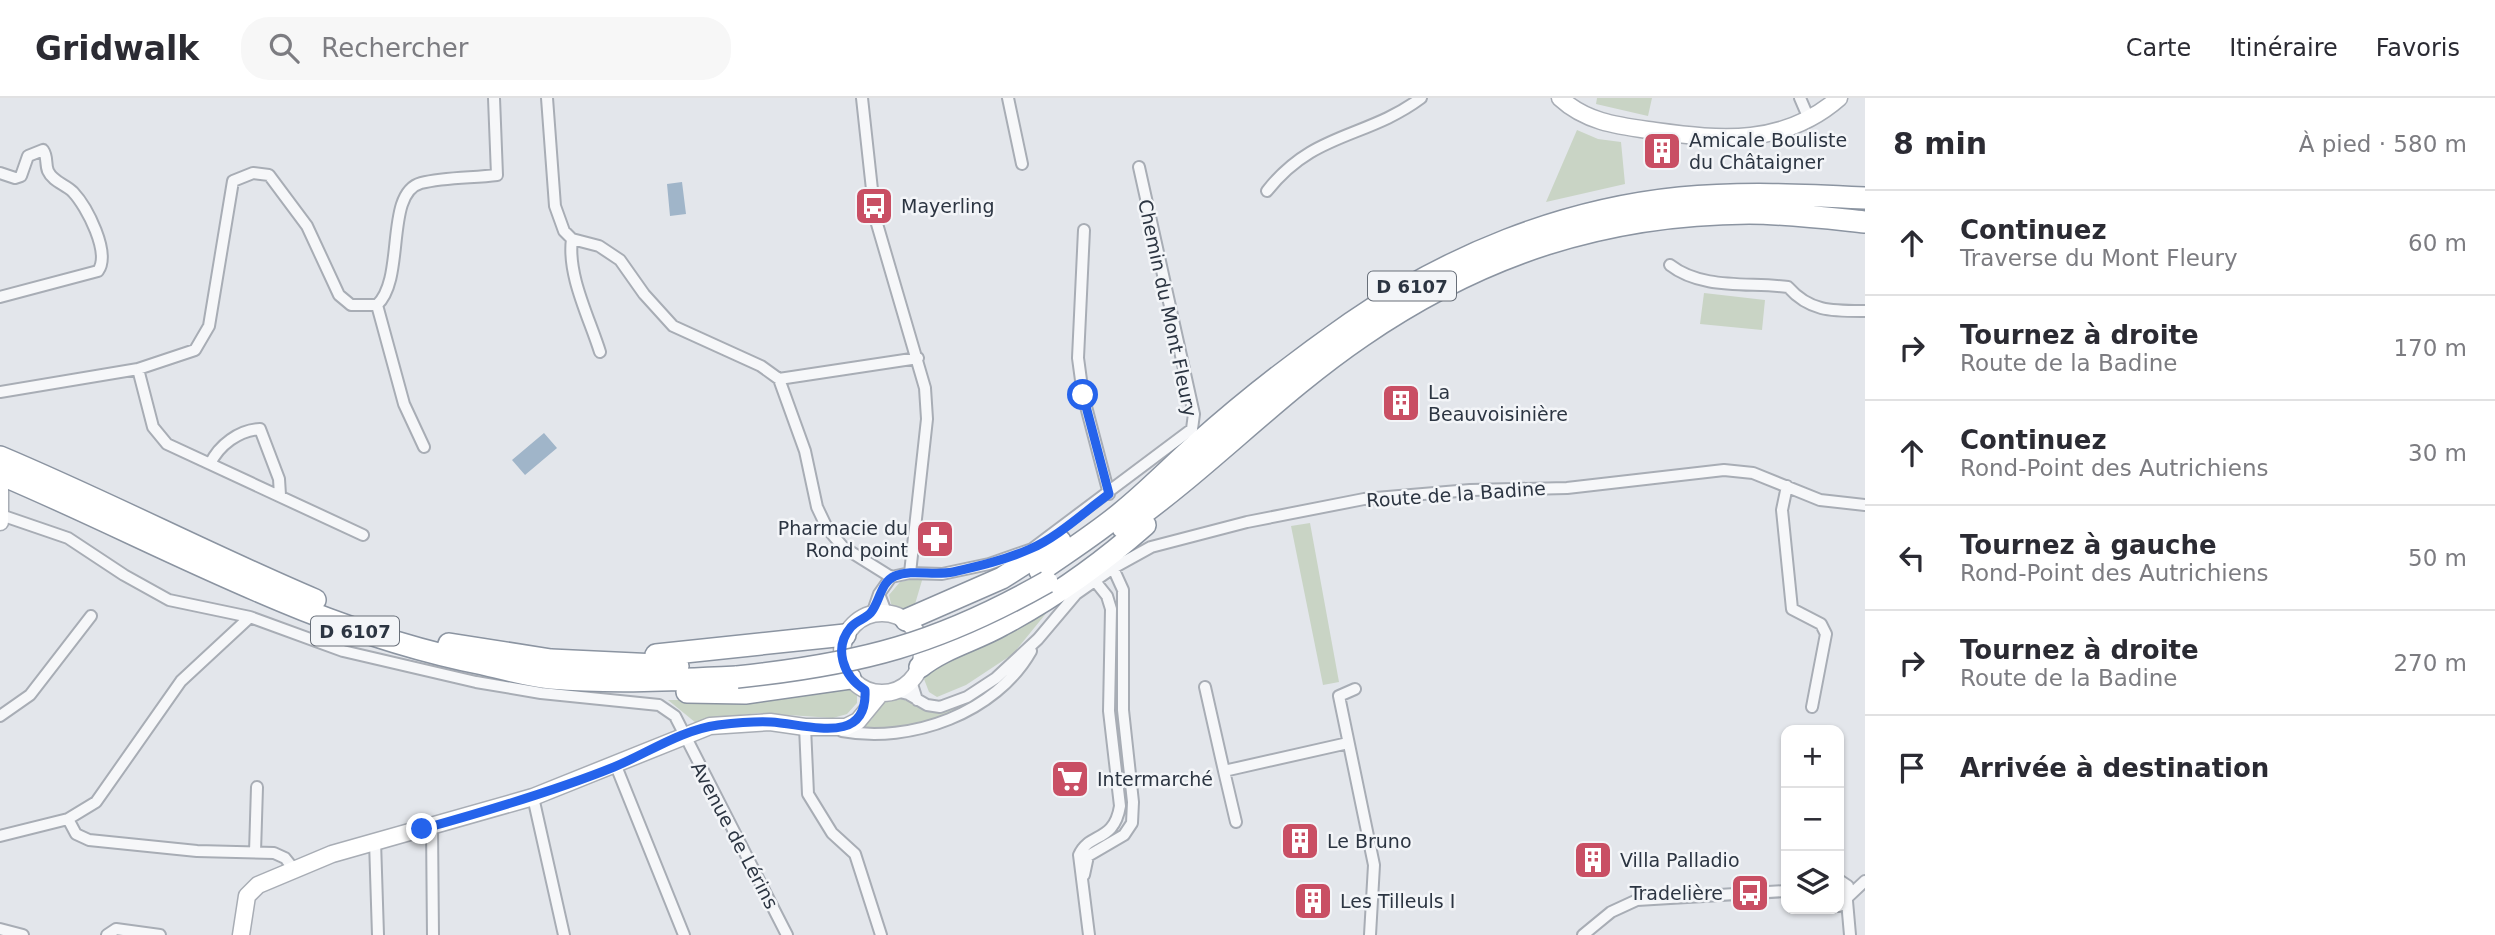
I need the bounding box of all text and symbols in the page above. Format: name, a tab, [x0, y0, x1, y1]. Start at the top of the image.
search box	[241, 17, 731, 80]
text: Gridwalk	[35, 29, 199, 68]
icon: search	[265, 29, 303, 67]
text: Rechercher	[321, 33, 469, 63]
text: Carte	[2126, 34, 2191, 62]
text: Itinéraire	[2229, 34, 2338, 62]
text: Favoris	[2376, 34, 2460, 62]
text: 8 min	[1893, 126, 1987, 161]
place label: Amicale Bouliste du Châtaigner	[1689, 129, 1847, 173]
building icon: Amicale Bouliste du Châtaigner	[1641, 130, 1683, 172]
text: À pied · 580 m	[2299, 131, 2467, 157]
bus stop icon: Mayerling	[853, 185, 895, 227]
place label: Mayerling	[901, 195, 994, 217]
street label: Chemin du Mont Fleury	[1134, 197, 1202, 419]
text: Continuez	[1960, 215, 2107, 245]
icon: ahead	[1893, 224, 1931, 262]
text: 60 m	[2408, 230, 2467, 256]
text: Traverse du Mont Fleury	[1960, 245, 2238, 271]
road number: D 6107	[1368, 272, 1456, 300]
text: Tournez à droite	[1960, 320, 2199, 350]
icon: right	[1893, 329, 1931, 367]
text: 170 m	[2393, 335, 2467, 361]
text: Route de la Badine	[1960, 350, 2178, 376]
route start	[1067, 379, 1098, 410]
place label: La Beauvoisinière	[1428, 381, 1568, 425]
building icon: La Beauvoisinière	[1380, 382, 1422, 424]
text: Continuez	[1960, 425, 2107, 455]
icon: ahead	[1893, 434, 1931, 472]
text: 30 m	[2408, 440, 2467, 466]
text: Rond-Point des Autrichiens	[1960, 455, 2268, 481]
street label: Route de la Badine	[1366, 477, 1546, 511]
place label: Pharmacie du Rond point	[778, 517, 908, 561]
pharmacy icon: Pharmacie du Rond point	[914, 518, 956, 560]
text: Tournez à gauche	[1960, 530, 2217, 560]
icon: left	[1893, 539, 1931, 577]
text: 50 m	[2408, 545, 2467, 571]
text: Rond-Point des Autrichiens	[1960, 560, 2268, 586]
road number: D 6107	[311, 616, 399, 646]
text: Tournez à droite	[1960, 635, 2199, 665]
icon: right	[1893, 644, 1931, 682]
text: 270 m	[2393, 650, 2467, 676]
text: Route de la Badine	[1960, 665, 2178, 691]
map controls	[1781, 725, 1844, 914]
button: +	[1781, 725, 1844, 788]
icon: arrive	[1893, 749, 1931, 787]
text: Arrivée à destination	[1960, 753, 2269, 783]
street label: Avenue de Lérins	[687, 758, 783, 912]
supermarket icon: Intermarché	[1049, 758, 1091, 800]
place label: Intermarché	[1097, 768, 1213, 790]
button: −	[1781, 788, 1844, 851]
route end	[406, 813, 437, 844]
building icon: Le Bruno	[1279, 820, 1321, 862]
place label: Le Bruno	[1327, 830, 1412, 852]
building icon: Villa Palladio	[1572, 839, 1614, 881]
place label: Villa Palladio	[1620, 849, 1740, 871]
button: layers	[1781, 851, 1844, 914]
bus stop icon: Tradelière	[1729, 872, 1771, 914]
building icon: Les Tilleuls I	[1292, 880, 1334, 922]
place label: Tradelière	[1629, 882, 1723, 904]
place label: Les Tilleuls I	[1340, 890, 1455, 912]

